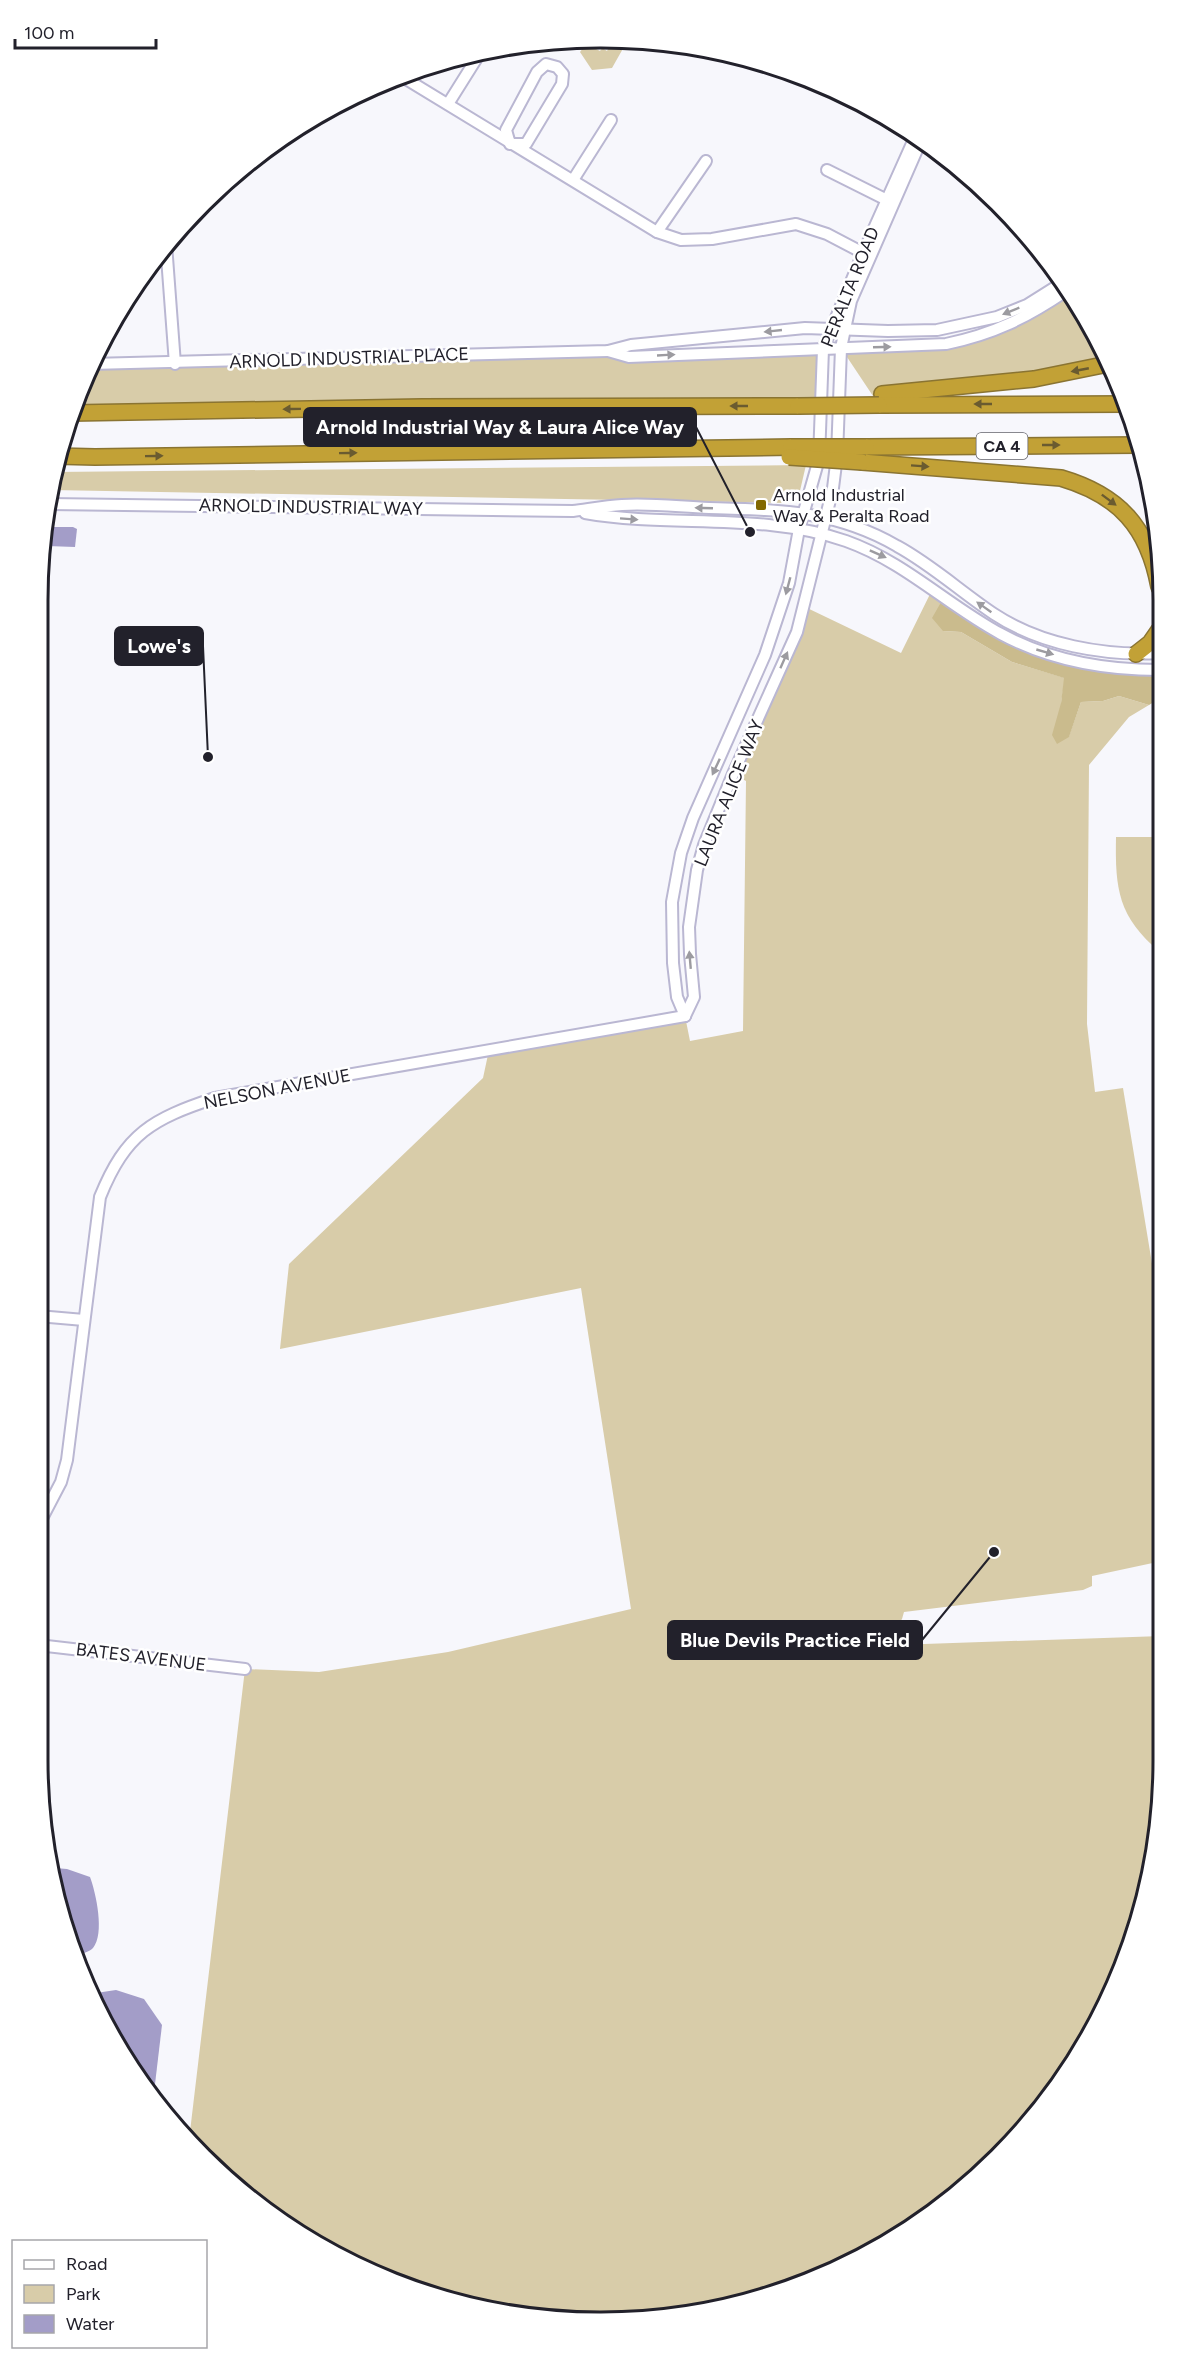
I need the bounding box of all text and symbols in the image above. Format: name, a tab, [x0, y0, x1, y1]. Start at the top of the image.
scale bar	[15, 12, 156, 50]
text: 100 m	[24, 22, 74, 44]
street label: PERALTA ROAD	[816, 224, 884, 350]
one-way arrow	[1001, 306, 1019, 316]
one-way arrow	[763, 326, 782, 336]
one-way arrow	[872, 342, 891, 351]
street label: ARNOLD INDUSTRIAL PLACE	[229, 343, 469, 373]
one-way arrow	[656, 350, 675, 360]
one-way arrow	[1070, 366, 1089, 375]
one-way arrow	[974, 399, 993, 409]
one-way arrow	[730, 401, 749, 411]
one-way arrow	[283, 404, 302, 414]
callout: Arnold Industrial Way & Laura Alice Way	[304, 408, 696, 446]
text: Arnold Industrial Way & Laura Alice Way	[316, 415, 685, 439]
road number: CA 4	[976, 433, 1028, 459]
one-way arrow	[1041, 441, 1060, 450]
one-way arrow	[339, 448, 358, 457]
one-way arrow	[144, 451, 163, 461]
one-way arrow	[911, 461, 930, 470]
place label: Arnold Industrial Way & Peralta Road	[773, 484, 930, 527]
street label: ARNOLD INDUSTRIAL WAY	[199, 494, 423, 520]
one-way arrow	[1102, 494, 1117, 506]
marker: Arnold Industrial Way & Peralta Road	[754, 498, 768, 512]
one-way arrow	[694, 503, 713, 512]
one-way arrow	[619, 515, 638, 524]
one-way arrow	[869, 550, 886, 559]
one-way arrow	[782, 577, 792, 595]
one-way arrow	[976, 601, 992, 613]
callout: Lowe's	[115, 627, 203, 665]
text: Lowe's	[127, 634, 191, 658]
one-way arrow	[1036, 648, 1054, 657]
one-way arrow	[779, 650, 789, 668]
street label: LAURA ALICE WAY	[690, 716, 769, 870]
one-way arrow	[712, 759, 721, 776]
one-way arrow	[685, 950, 695, 969]
street label: NELSON AVENUE	[202, 1064, 352, 1114]
callout: Blue Devils Practice Field	[668, 1621, 922, 1659]
text: Blue Devils Practice Field	[680, 1628, 910, 1652]
street label: BATES AVENUE	[75, 1638, 207, 1676]
legend	[12, 2240, 207, 2348]
text: Road	[66, 2253, 107, 2275]
text: Park	[66, 2283, 101, 2305]
text: Water	[66, 2313, 114, 2335]

